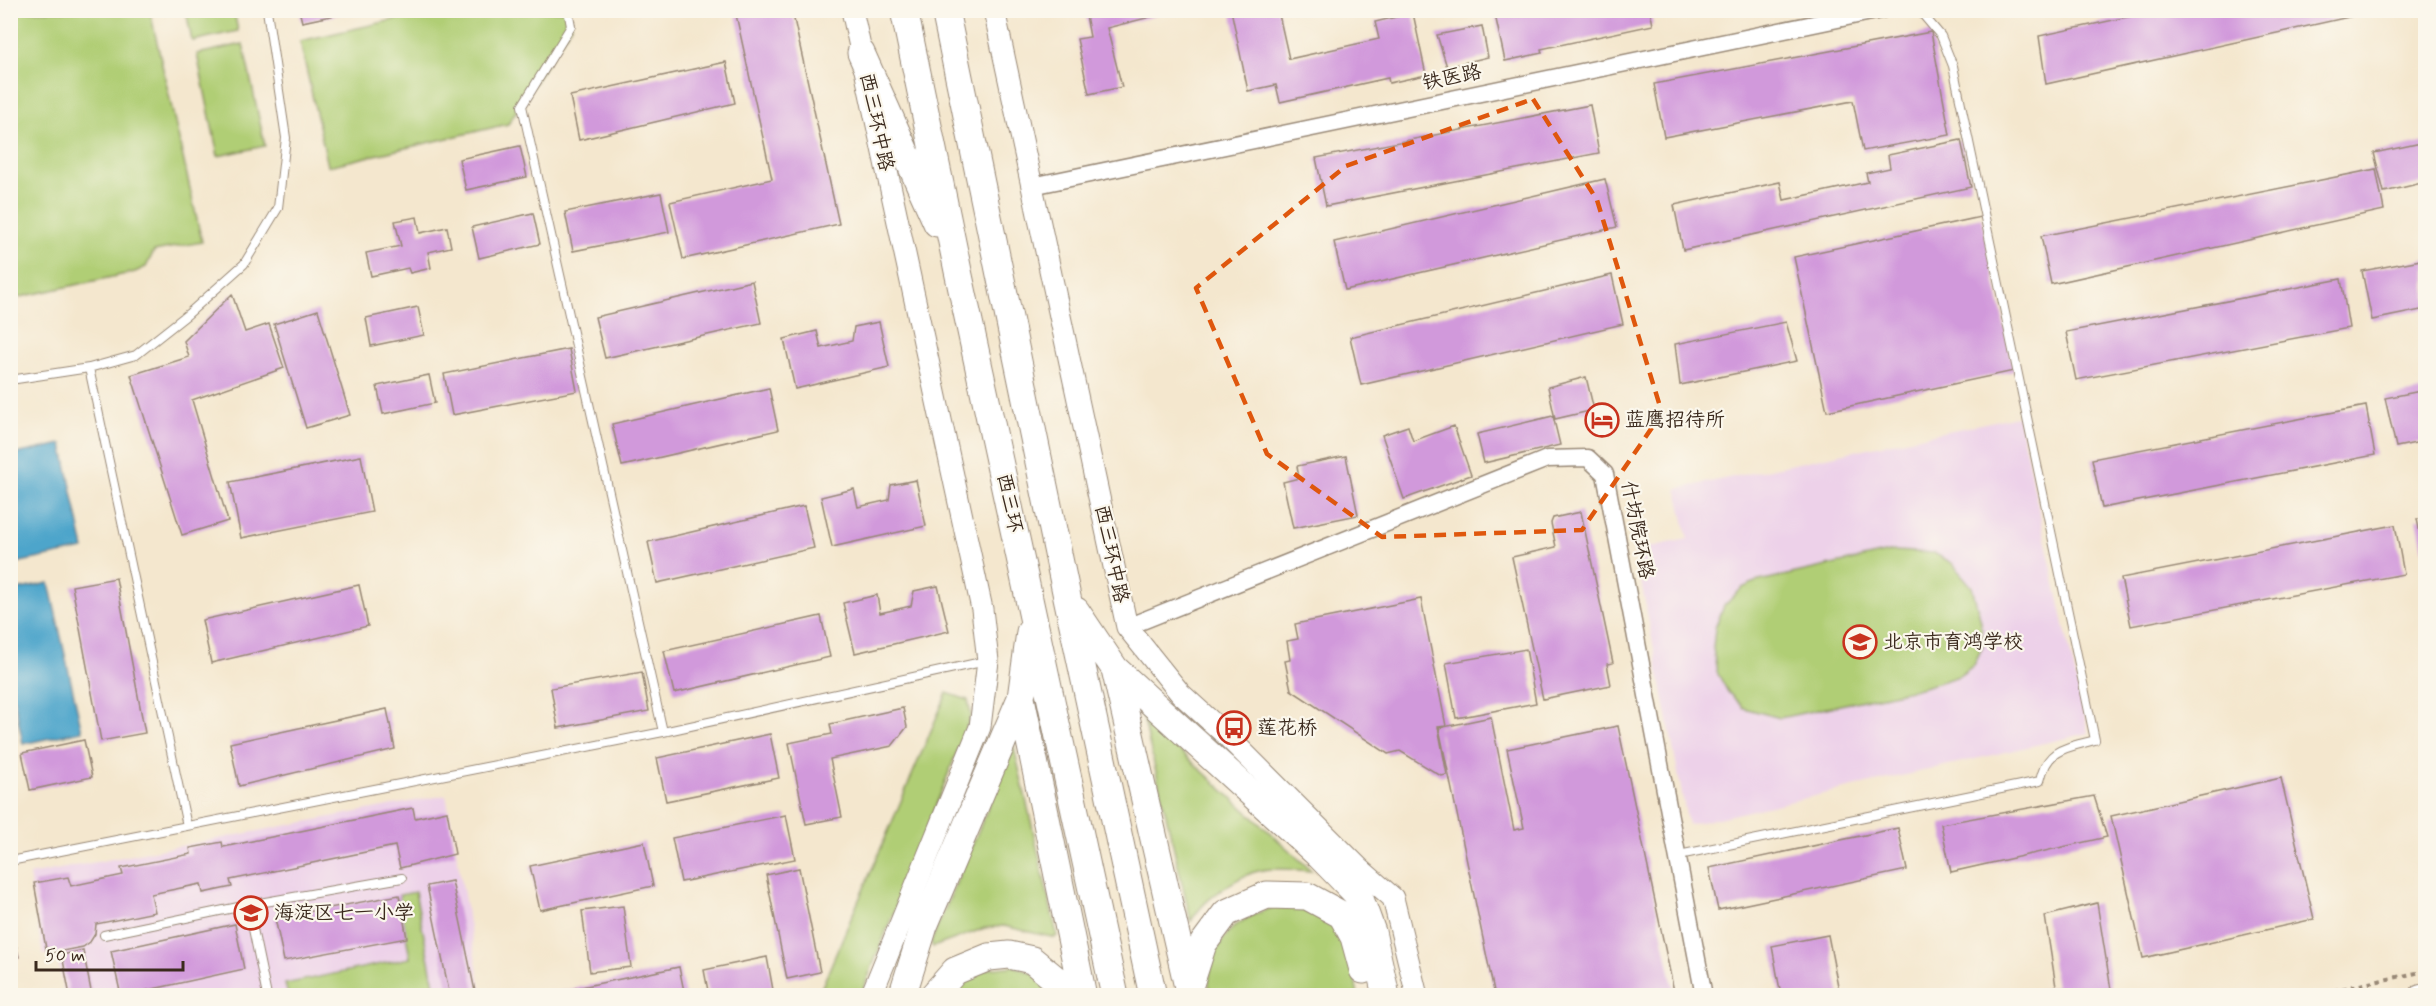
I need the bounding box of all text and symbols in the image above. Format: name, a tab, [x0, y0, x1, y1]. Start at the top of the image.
street label: 铁医路	[1420, 58, 1485, 97]
street label: 西三环中路	[852, 70, 900, 175]
hotel icon: 蓝鹰招待所	[1584, 402, 1620, 438]
place label: 蓝鹰招待所	[1625, 407, 1725, 434]
street label: 西三环	[990, 471, 1028, 535]
street label: 什坊院环路	[1614, 478, 1660, 583]
street label: 西三环中路	[1087, 502, 1135, 607]
school or university icon: 北京市育鸿学校	[1842, 624, 1878, 660]
place label: 北京市育鸿学校	[1883, 629, 2023, 656]
bus stop icon: 莲花桥	[1216, 710, 1252, 746]
place label: 莲花桥	[1257, 715, 1317, 742]
school or university icon: 海淀区七一小学	[233, 895, 269, 931]
place label: 海淀区七一小学	[274, 900, 414, 927]
scale bar	[36, 934, 183, 972]
text: 50 m	[45, 944, 85, 968]

